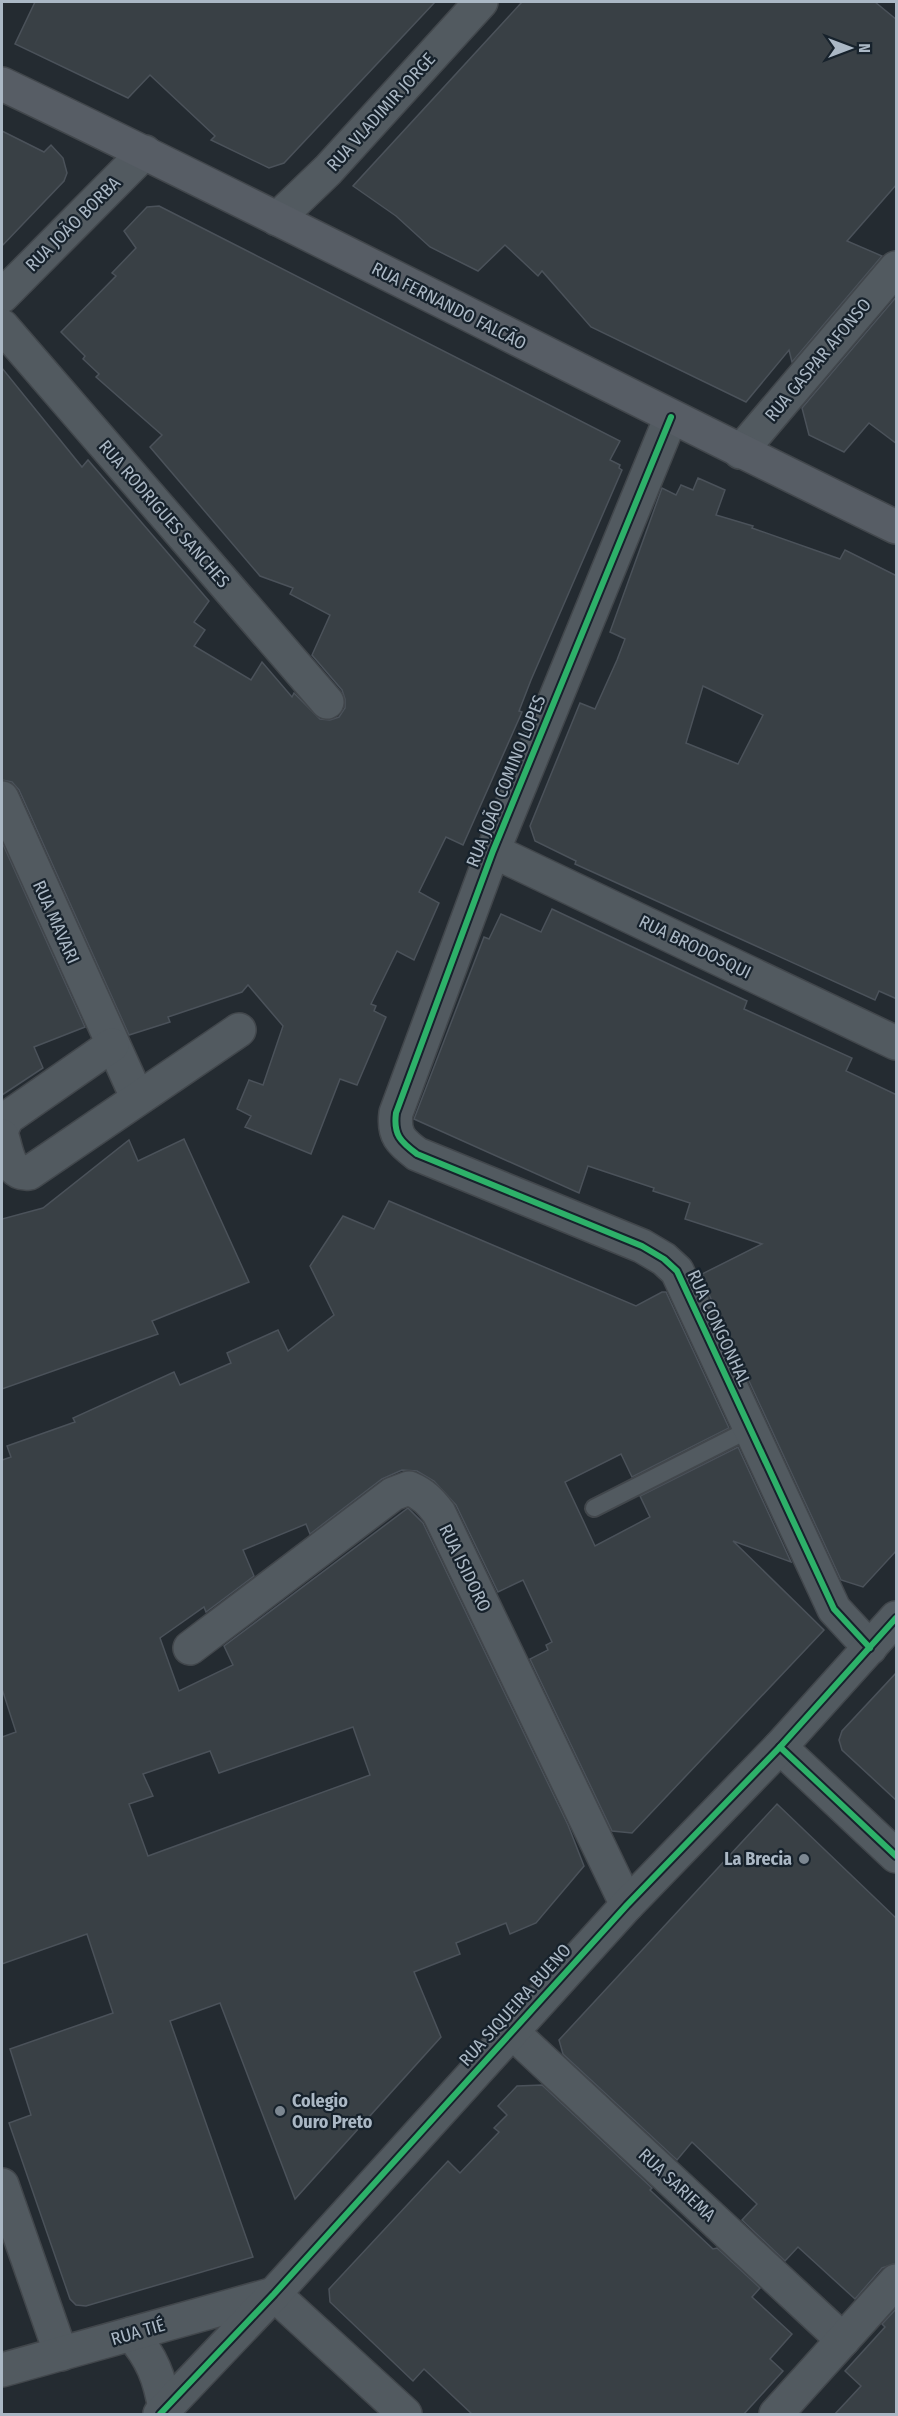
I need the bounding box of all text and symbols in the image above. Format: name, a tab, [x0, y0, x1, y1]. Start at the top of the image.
north arrow	[820, 18, 880, 78]
text: N	[855, 43, 874, 53]
street label: RUA VLADIMIR JORGE	[322, 48, 440, 176]
street label: RUA JOÃO BORBA	[21, 172, 125, 276]
street label: RUA FERNANDO FALCÃO	[368, 257, 530, 355]
street label: RUA GASPAR AFONSO	[760, 294, 876, 426]
street label: RUA RODRIGUES SANCHES	[94, 436, 234, 592]
street label: RUA JOÃO COMINO LOPES	[461, 692, 551, 870]
street label: RUA MAVARI	[28, 877, 84, 967]
street label: RUA BRODOSQUI	[635, 910, 755, 984]
street label: RUA CONGONHAL	[682, 1266, 756, 1390]
street label: RUA ISIDORO	[434, 1521, 496, 1615]
place label: La Brecia	[724, 1848, 792, 1870]
marker: La Brecia	[797, 1852, 811, 1866]
street label: RUA SIQUEIRA BUENO	[454, 1939, 576, 2071]
place label: Colegio Ouro Preto	[292, 2090, 373, 2133]
marker: Colegio Ouro Preto	[273, 2104, 287, 2118]
street label: RUA SARIEMA	[634, 2144, 720, 2227]
street label: RUA TIÉ	[108, 2313, 168, 2350]

